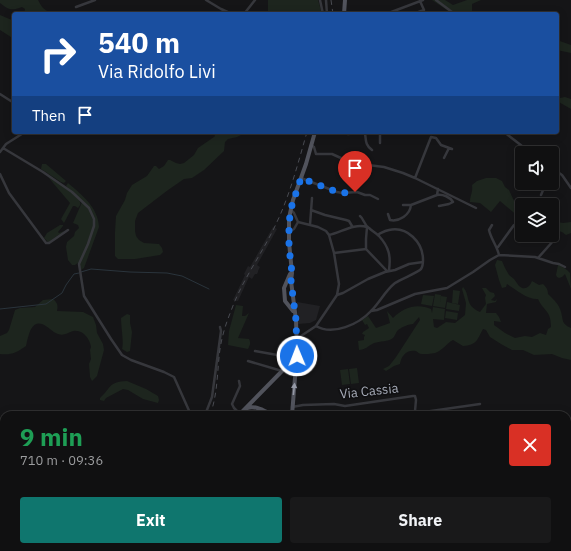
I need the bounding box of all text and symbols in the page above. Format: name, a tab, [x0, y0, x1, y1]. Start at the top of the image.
text: 540 m	[98, 24, 180, 61]
icon: right	[32, 28, 84, 80]
text: Via Ridolfo Livi	[98, 60, 216, 83]
icon: arrive	[74, 104, 96, 126]
text: Then	[32, 106, 66, 125]
map controls	[515, 146, 559, 242]
button: sound	[515, 146, 559, 190]
pin	[338, 151, 372, 192]
icon: arrive	[344, 157, 366, 179]
button: layers	[515, 198, 559, 242]
position arrow	[276, 335, 318, 377]
street label: Via Cassia	[339, 379, 399, 403]
one-way arrow	[291, 383, 297, 395]
text: 9 min	[20, 421, 83, 453]
button: close	[509, 424, 551, 466]
text: 710 m · 09:36	[20, 452, 103, 469]
button: Exit	[20, 497, 282, 543]
button: Share	[290, 497, 551, 543]

